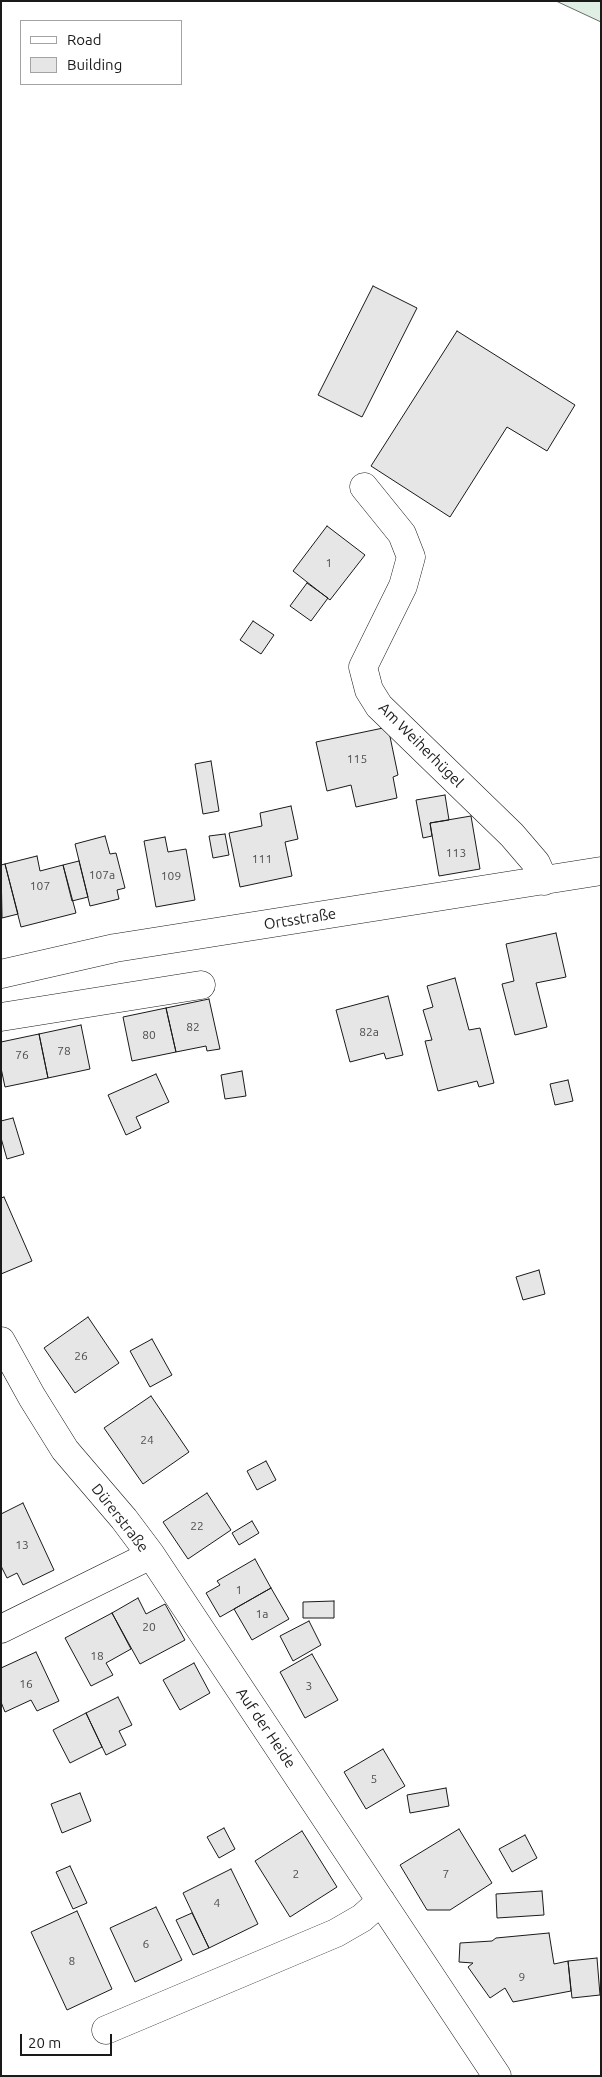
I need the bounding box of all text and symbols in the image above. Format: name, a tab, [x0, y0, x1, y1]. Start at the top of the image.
legend	[20, 20, 182, 85]
text: Road	[67, 31, 102, 48]
text: Building	[67, 56, 122, 73]
house number: 1	[326, 556, 332, 570]
street label: Am Weiherhügel	[375, 699, 467, 791]
house number: 115	[347, 752, 367, 766]
house number: 113	[446, 846, 466, 860]
house number: 111	[252, 852, 272, 866]
house number: 107a	[89, 868, 115, 882]
house number: 109	[161, 869, 181, 883]
house number: 107	[30, 879, 50, 893]
street label: Ortsstraße	[263, 904, 337, 934]
house number: 82	[186, 1020, 200, 1034]
house number: 82a	[359, 1025, 379, 1039]
house number: 80	[142, 1028, 156, 1042]
house number: 78	[57, 1044, 71, 1058]
house number: 76	[15, 1048, 29, 1062]
house number: 26	[74, 1349, 88, 1363]
house number: 24	[140, 1433, 154, 1447]
street label: Dürerstraße	[88, 1480, 152, 1556]
house number: 22	[190, 1519, 204, 1533]
house number: 13	[15, 1538, 29, 1552]
house number: 1	[236, 1583, 242, 1597]
house number: 1a	[256, 1607, 268, 1621]
house number: 20	[142, 1620, 156, 1634]
house number: 18	[90, 1649, 104, 1663]
house number: 16	[19, 1677, 33, 1691]
house number: 3	[306, 1679, 312, 1693]
street label: Auf der Heide	[233, 1684, 299, 1772]
house number: 5	[371, 1772, 377, 1786]
house number: 2	[293, 1867, 299, 1881]
house number: 7	[443, 1867, 449, 1881]
house number: 4	[214, 1896, 220, 1910]
house number: 6	[143, 1937, 149, 1951]
house number: 8	[69, 1954, 75, 1968]
house number: 9	[519, 1970, 525, 1984]
scale bar	[22, 2024, 115, 2056]
text: 20 m	[28, 2034, 61, 2051]

